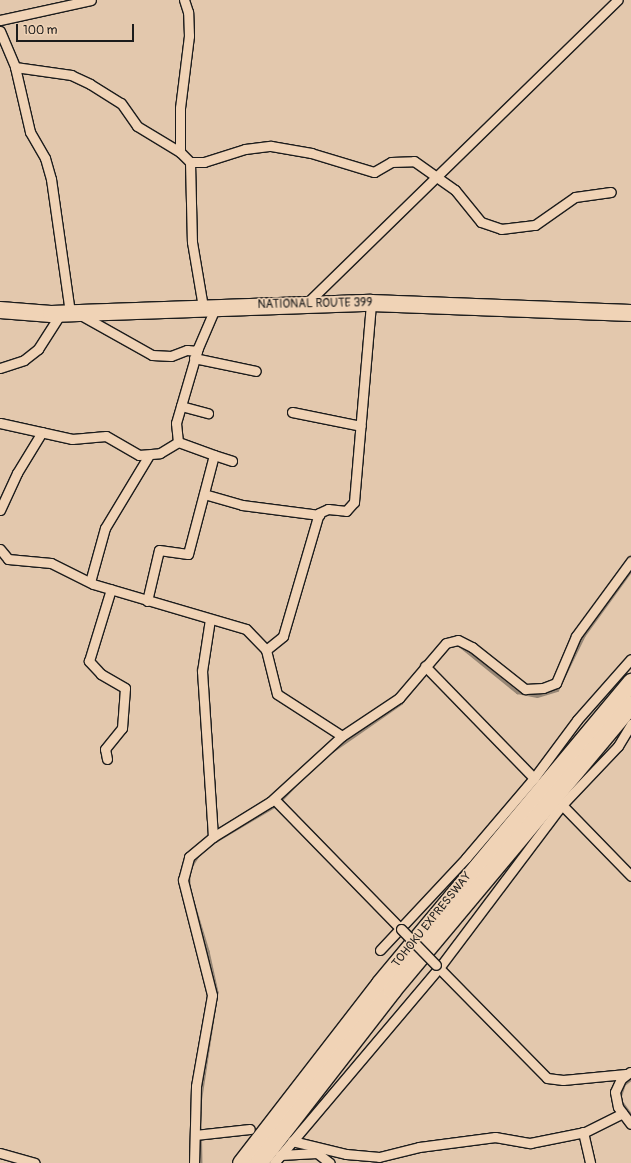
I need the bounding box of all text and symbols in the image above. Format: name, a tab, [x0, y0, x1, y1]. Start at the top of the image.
scale bar	[18, 16, 136, 42]
text: 100 m	[23, 23, 57, 38]
street label: NATIONAL ROUTE 399	[257, 296, 373, 312]
street label: TOHOKU EXPRESSWAY	[389, 869, 475, 971]

